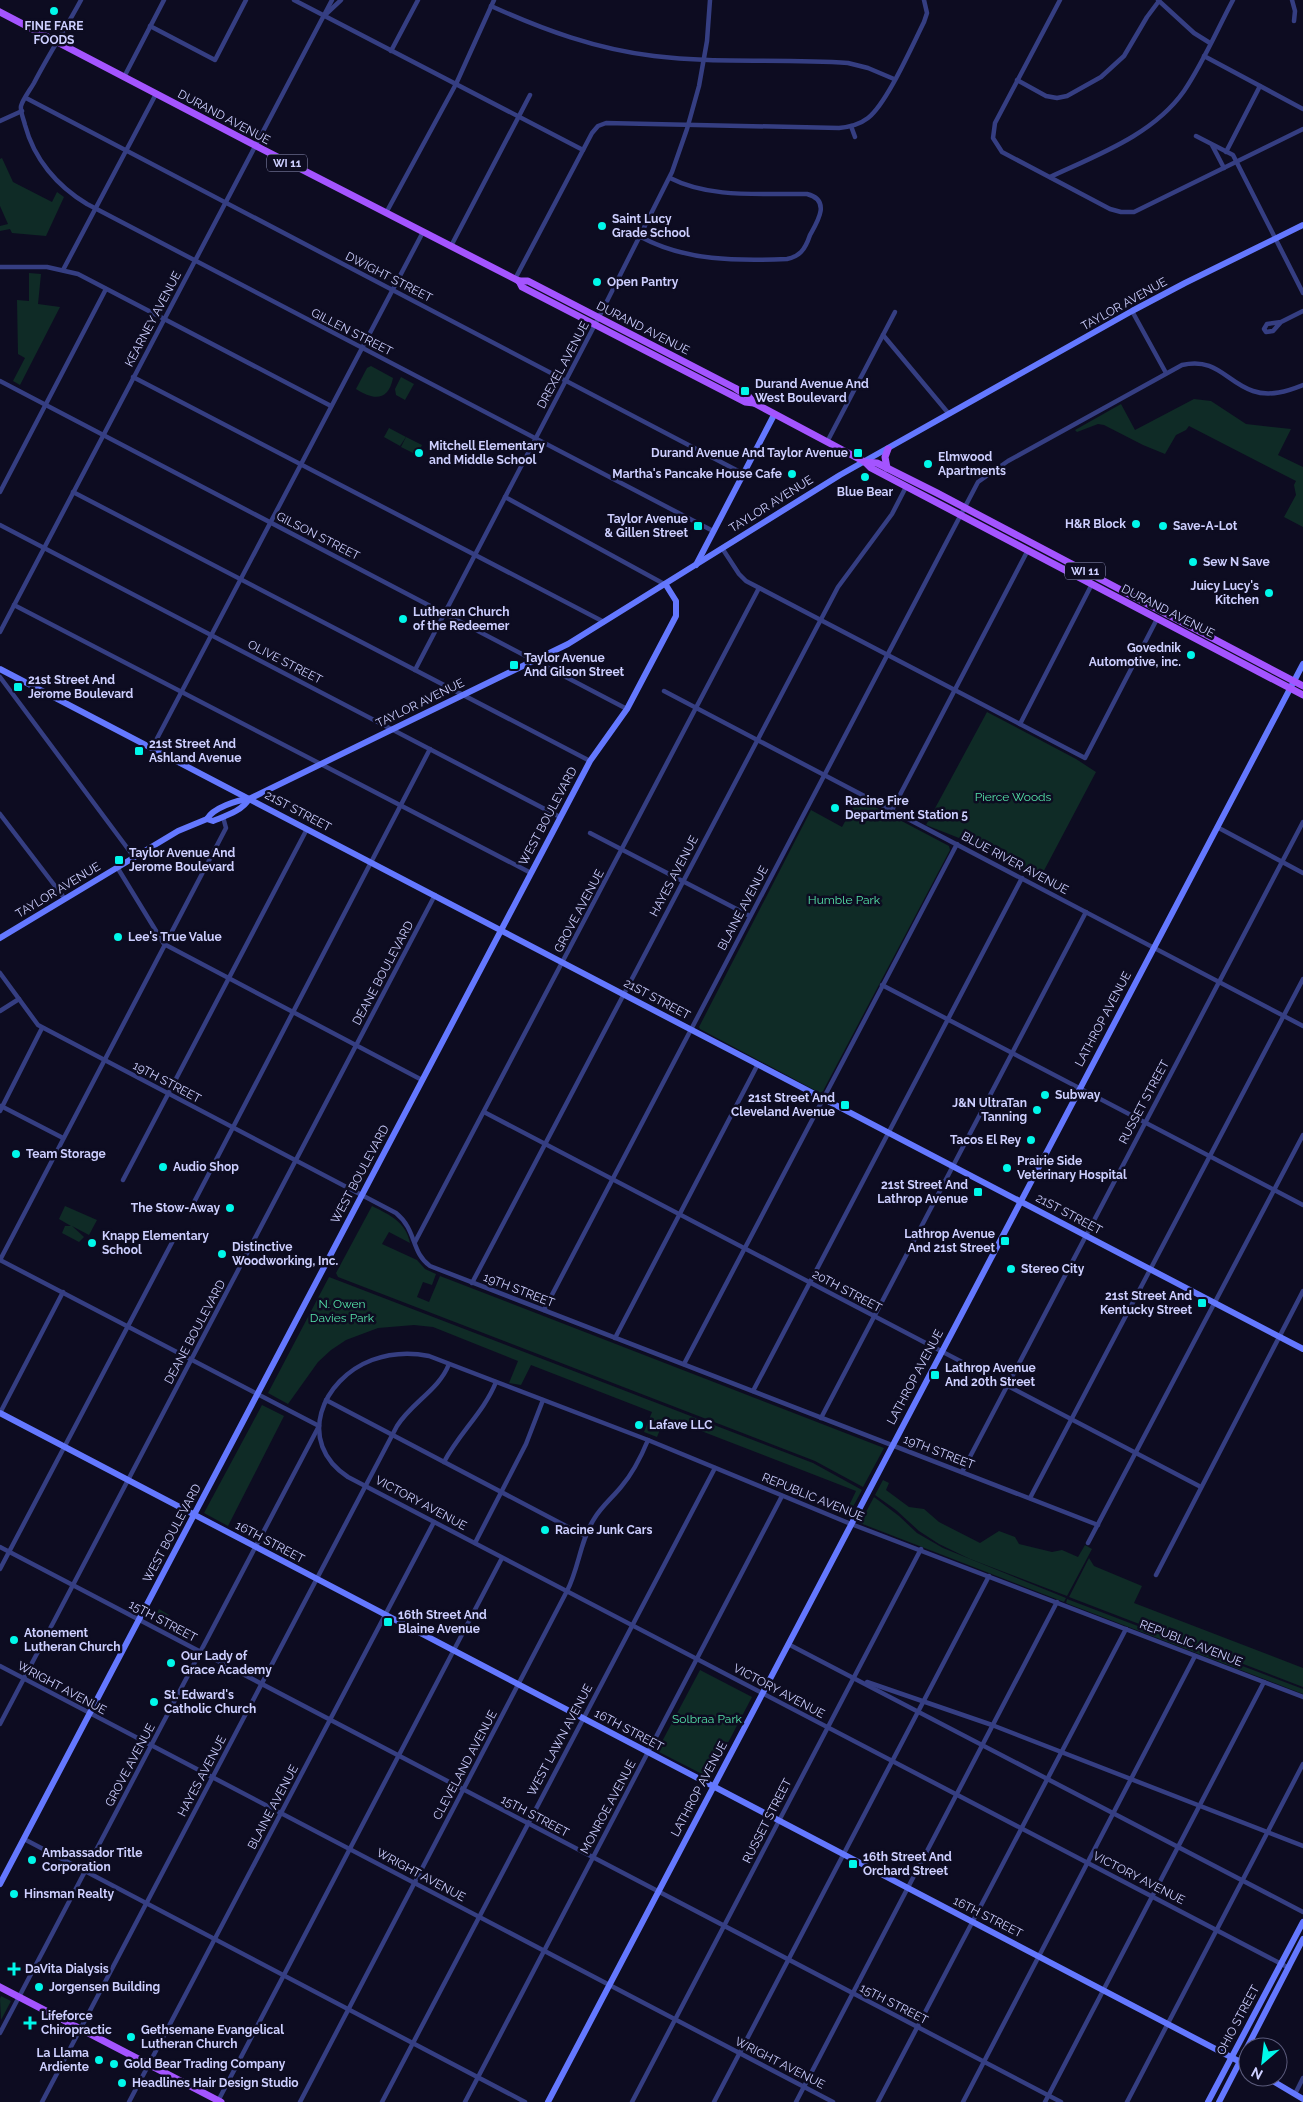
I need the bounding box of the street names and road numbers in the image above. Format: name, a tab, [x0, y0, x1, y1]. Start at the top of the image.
street label: DURAND AVENUE	[175, 87, 273, 147]
road number: WI 11	[267, 154, 307, 172]
street label: DWIGHT STREET	[343, 249, 435, 305]
street label: KEARNEY AVENUE	[122, 269, 184, 369]
street label: TAYLOR AVENUE	[1079, 275, 1169, 333]
street label: DURAND AVENUE	[594, 298, 692, 358]
street label: GILLEN STREET	[309, 305, 396, 359]
street label: DREXEL AVENUE	[534, 319, 592, 411]
street label: TAYLOR AVENUE	[727, 473, 815, 535]
street label: GILSON STREET	[274, 509, 363, 563]
road number: WI 11	[1065, 562, 1105, 580]
street label: DURAND AVENUE	[1119, 581, 1217, 641]
street label: OLIVE STREET	[245, 637, 325, 687]
street label: TAYLOR AVENUE	[374, 676, 466, 730]
street label: WEST BOULEVARD	[516, 764, 580, 868]
street label: 21ST STREET	[262, 788, 334, 835]
street label: BLUE RIVER AVENUE	[959, 829, 1071, 897]
street label: HAYES AVENUE	[647, 833, 701, 919]
street label: TAYLOR AVENUE	[13, 859, 103, 921]
street label: BLAINE AVENUE	[715, 863, 771, 953]
street label: GROVE AVENUE	[551, 867, 607, 955]
street label: DEANE BOULEVARD	[350, 918, 417, 1027]
street label: LATHROP AVENUE	[1072, 969, 1134, 1069]
street label: 21ST STREET	[621, 976, 693, 1023]
street label: RUSSET STREET	[1116, 1057, 1172, 1146]
street label: 19TH STREET	[131, 1058, 204, 1106]
street label: WEST BOULEVARD	[328, 1122, 392, 1226]
street label: 21ST STREET	[1033, 1191, 1105, 1238]
street label: 20TH STREET	[810, 1267, 885, 1315]
street label: 19TH STREET	[482, 1270, 557, 1310]
street label: DEANE BOULEVARD	[162, 1277, 229, 1386]
street label: LATHROP AVENUE	[884, 1327, 946, 1427]
street label: 19TH STREET	[902, 1432, 977, 1472]
street label: REPUBLIC AVENUE	[760, 1470, 866, 1524]
street label: VICTORY AVENUE	[373, 1473, 469, 1533]
street label: WEST BOULEVARD	[140, 1481, 204, 1585]
street label: 16TH STREET	[233, 1518, 307, 1566]
street label: 15TH STREET	[127, 1597, 200, 1645]
street label: REPUBLIC AVENUE	[1138, 1617, 1244, 1669]
street label: WRIGHT AVENUE	[15, 1659, 109, 1717]
street label: VICTORY AVENUE	[731, 1661, 827, 1721]
street label: WEST LAWN AVENUE	[525, 1682, 595, 1798]
street label: 16TH STREET	[592, 1706, 666, 1754]
street label: CLEVELAND AVENUE	[430, 1708, 500, 1822]
street label: GROVE AVENUE	[102, 1721, 158, 1809]
street label: HAYES AVENUE	[175, 1733, 229, 1819]
street label: LATHROP AVENUE	[668, 1739, 730, 1839]
street label: MONROE AVENUE	[577, 1758, 639, 1856]
street label: BLAINE AVENUE	[245, 1762, 301, 1852]
street label: RUSSET STREET	[740, 1776, 795, 1866]
street label: 15TH STREET	[499, 1792, 572, 1840]
street label: WRIGHT AVENUE	[374, 1846, 468, 1904]
street label: VICTORY AVENUE	[1091, 1849, 1187, 1907]
street label: 16TH STREET	[951, 1894, 1026, 1941]
street label: 15TH STREET	[857, 1981, 931, 2028]
street label: OHIO STREET	[1214, 1982, 1263, 2057]
street label: WRIGHT AVENUE	[733, 2034, 827, 2092]

